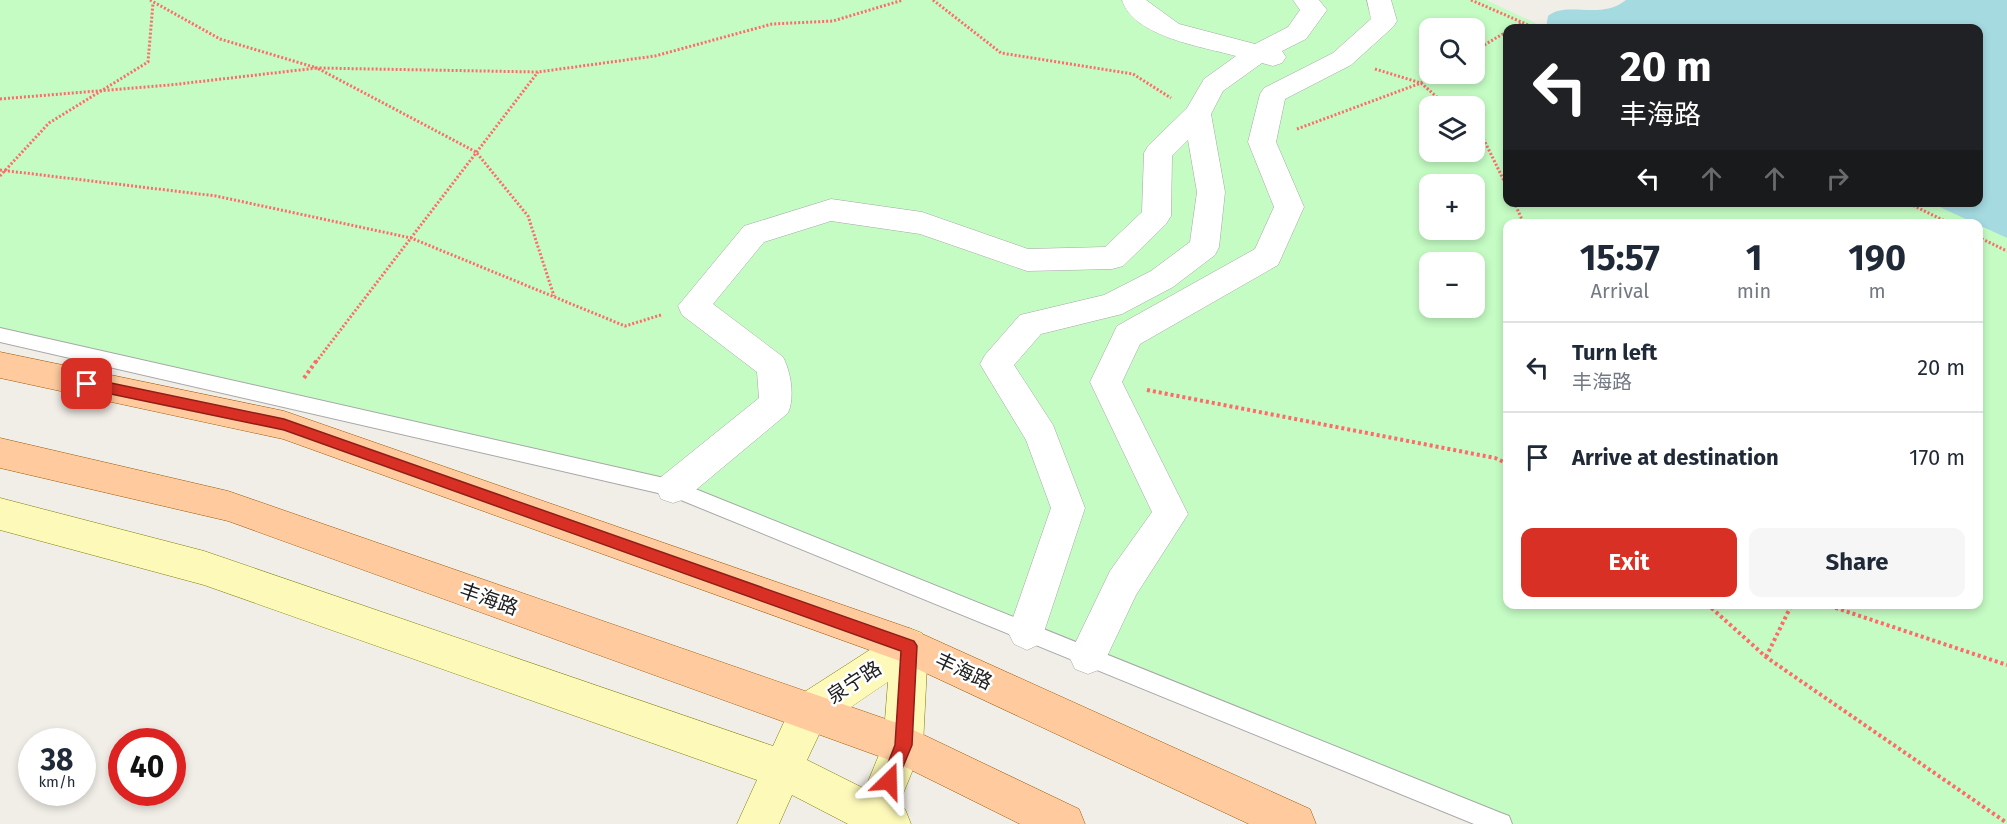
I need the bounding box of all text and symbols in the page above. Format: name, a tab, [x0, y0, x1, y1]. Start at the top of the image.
map controls	[1419, 18, 1485, 318]
button: search	[1419, 18, 1485, 84]
text: 20 m	[1620, 42, 1712, 92]
icon: left	[1521, 48, 1599, 126]
button: layers	[1419, 96, 1485, 162]
text: 丰海路	[1620, 99, 1701, 131]
icon: left	[1632, 162, 1665, 195]
icon: ahead	[1695, 162, 1728, 195]
icon: ahead	[1758, 162, 1791, 195]
icon: right	[1821, 162, 1854, 195]
button: +	[1419, 174, 1485, 240]
text: 15:57	[1580, 236, 1660, 280]
text: 1	[1746, 236, 1762, 280]
text: 190	[1848, 236, 1906, 280]
button: −	[1419, 252, 1485, 318]
text: Arrival	[1591, 279, 1649, 303]
text: min	[1737, 279, 1771, 303]
text: m	[1869, 279, 1886, 303]
text: Turn left	[1572, 339, 1657, 366]
icon: left	[1521, 351, 1554, 384]
text: 20 m	[1917, 354, 1965, 381]
pin	[61, 358, 112, 409]
icon: arrive	[70, 367, 103, 400]
text: 丰海路	[1572, 370, 1632, 394]
icon: arrive	[1521, 441, 1554, 474]
text: Arrive at destination	[1572, 444, 1779, 471]
text: 170 m	[1909, 444, 1965, 471]
button: Exit	[1521, 528, 1737, 597]
button: Share	[1749, 528, 1965, 597]
street label: 丰海路	[457, 578, 521, 620]
street label: 丰海路	[932, 647, 996, 695]
street label: 泉宁路	[822, 656, 886, 708]
speed limit sign: 40	[108, 728, 186, 806]
text: 38	[40, 742, 74, 778]
position arrow	[857, 749, 921, 813]
text: km/h	[38, 773, 76, 791]

